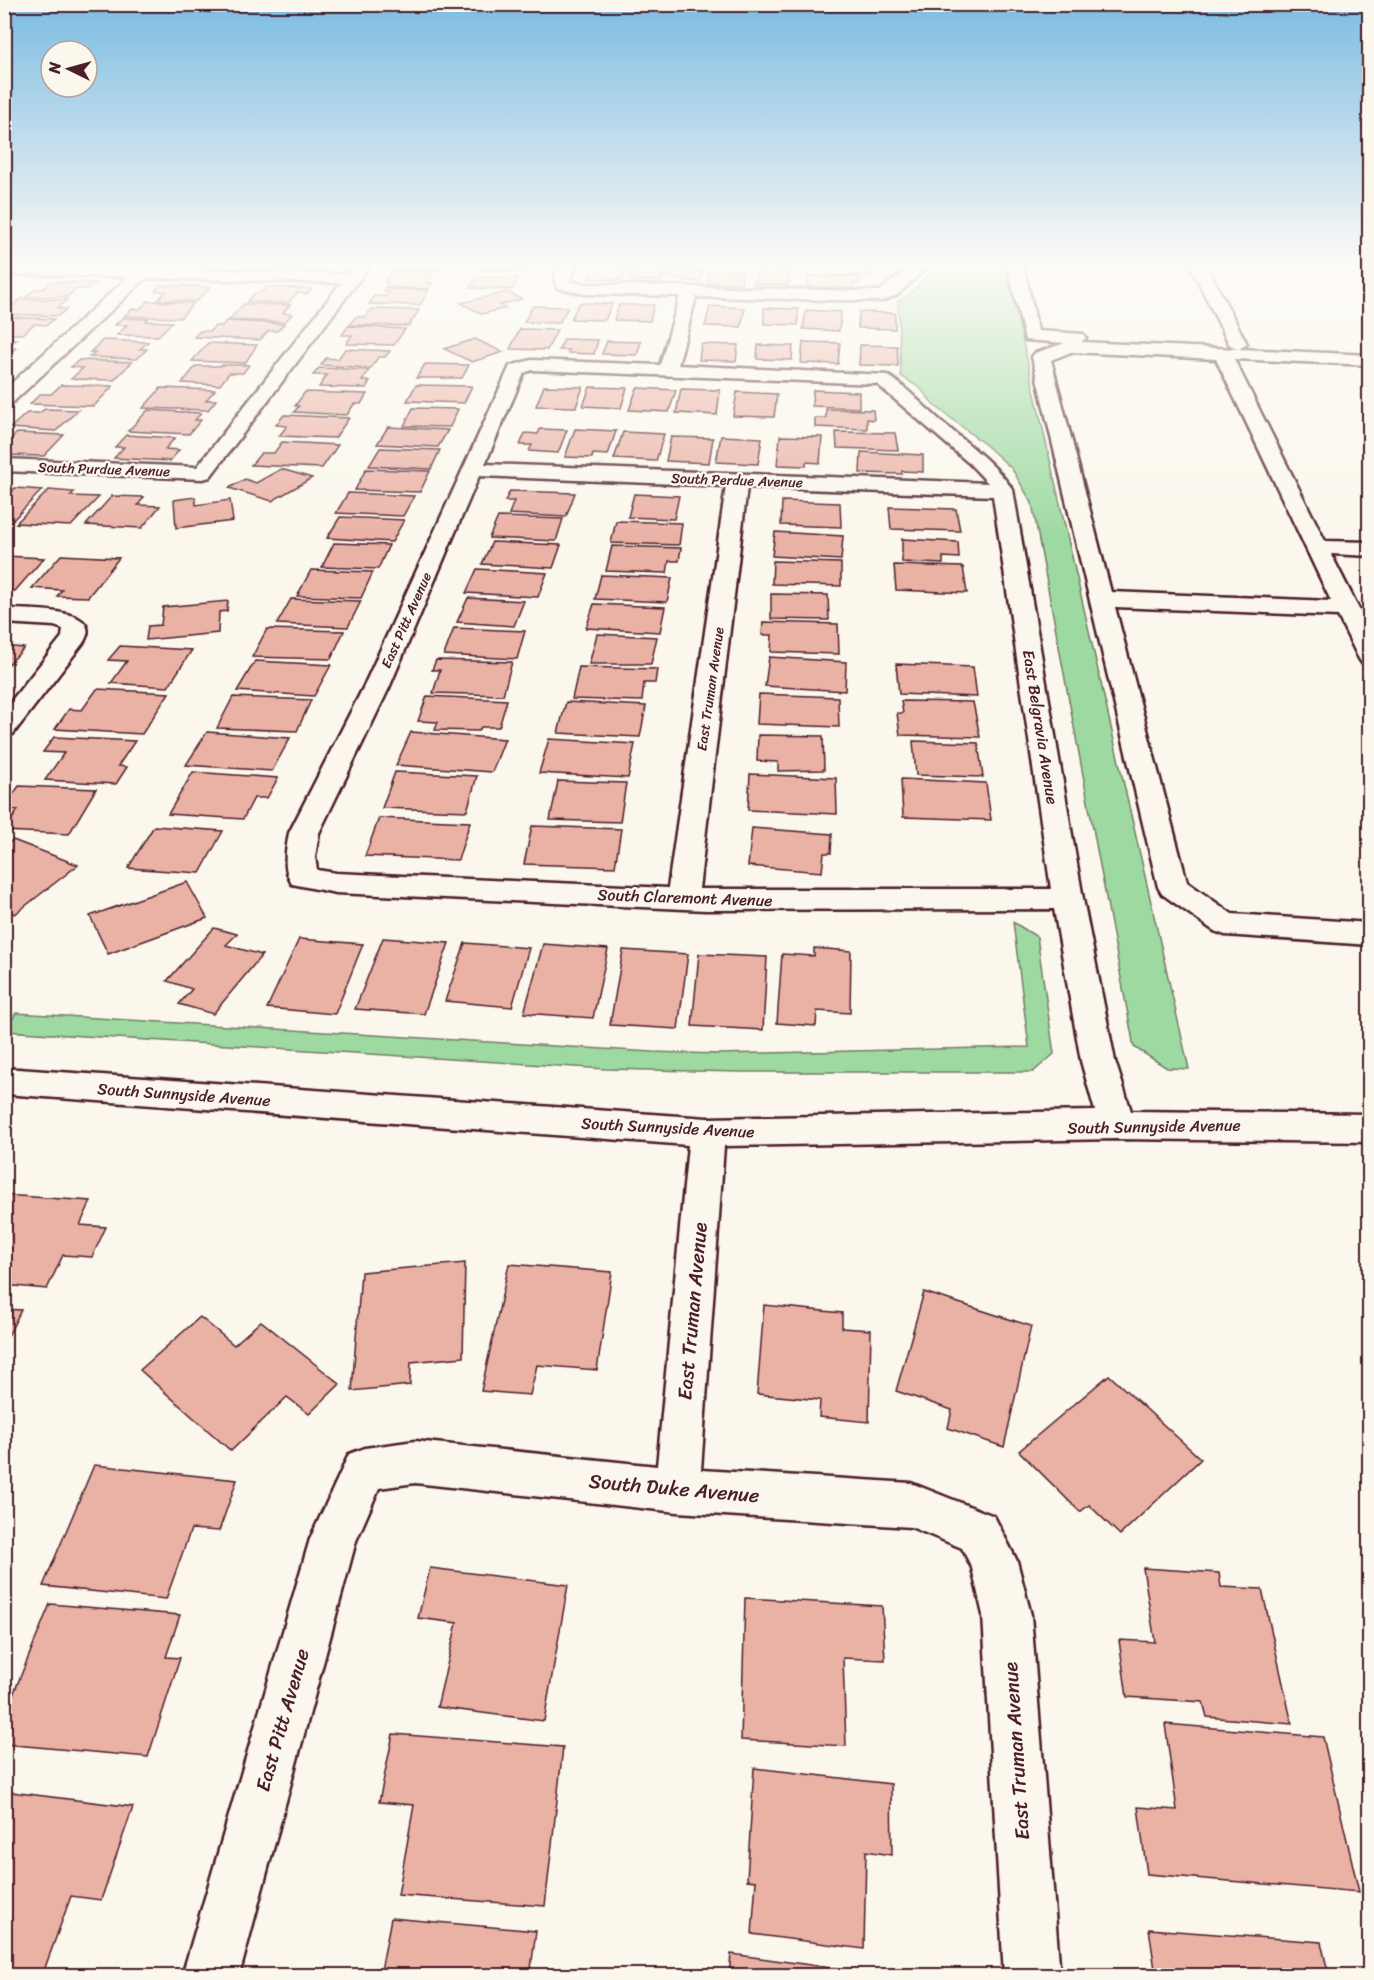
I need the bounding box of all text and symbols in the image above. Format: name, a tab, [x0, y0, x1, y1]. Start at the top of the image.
north arrow	[39, 39, 99, 99]
text: N	[40, 60, 70, 76]
street label: South Purdue Avenue	[37, 455, 171, 484]
street label: South Perdue Avenue	[671, 466, 803, 495]
street label: East Pitt Avenue	[374, 568, 439, 672]
street label: East Truman Avenue	[689, 625, 732, 753]
street label: East Belgravia Avenue	[1014, 648, 1067, 806]
street label: South Claremont Avenue	[597, 880, 773, 915]
street label: South Sunnyside Avenue	[96, 1074, 271, 1115]
street label: South Sunnyside Avenue	[581, 1108, 755, 1147]
street label: South Sunnyside Avenue	[1067, 1110, 1241, 1143]
street label: East Truman Avenue	[667, 1220, 718, 1401]
street label: South Duke Avenue	[587, 1464, 761, 1513]
street label: East Pitt Avenue	[245, 1644, 320, 1796]
street label: East Truman Avenue	[993, 1660, 1040, 1841]

